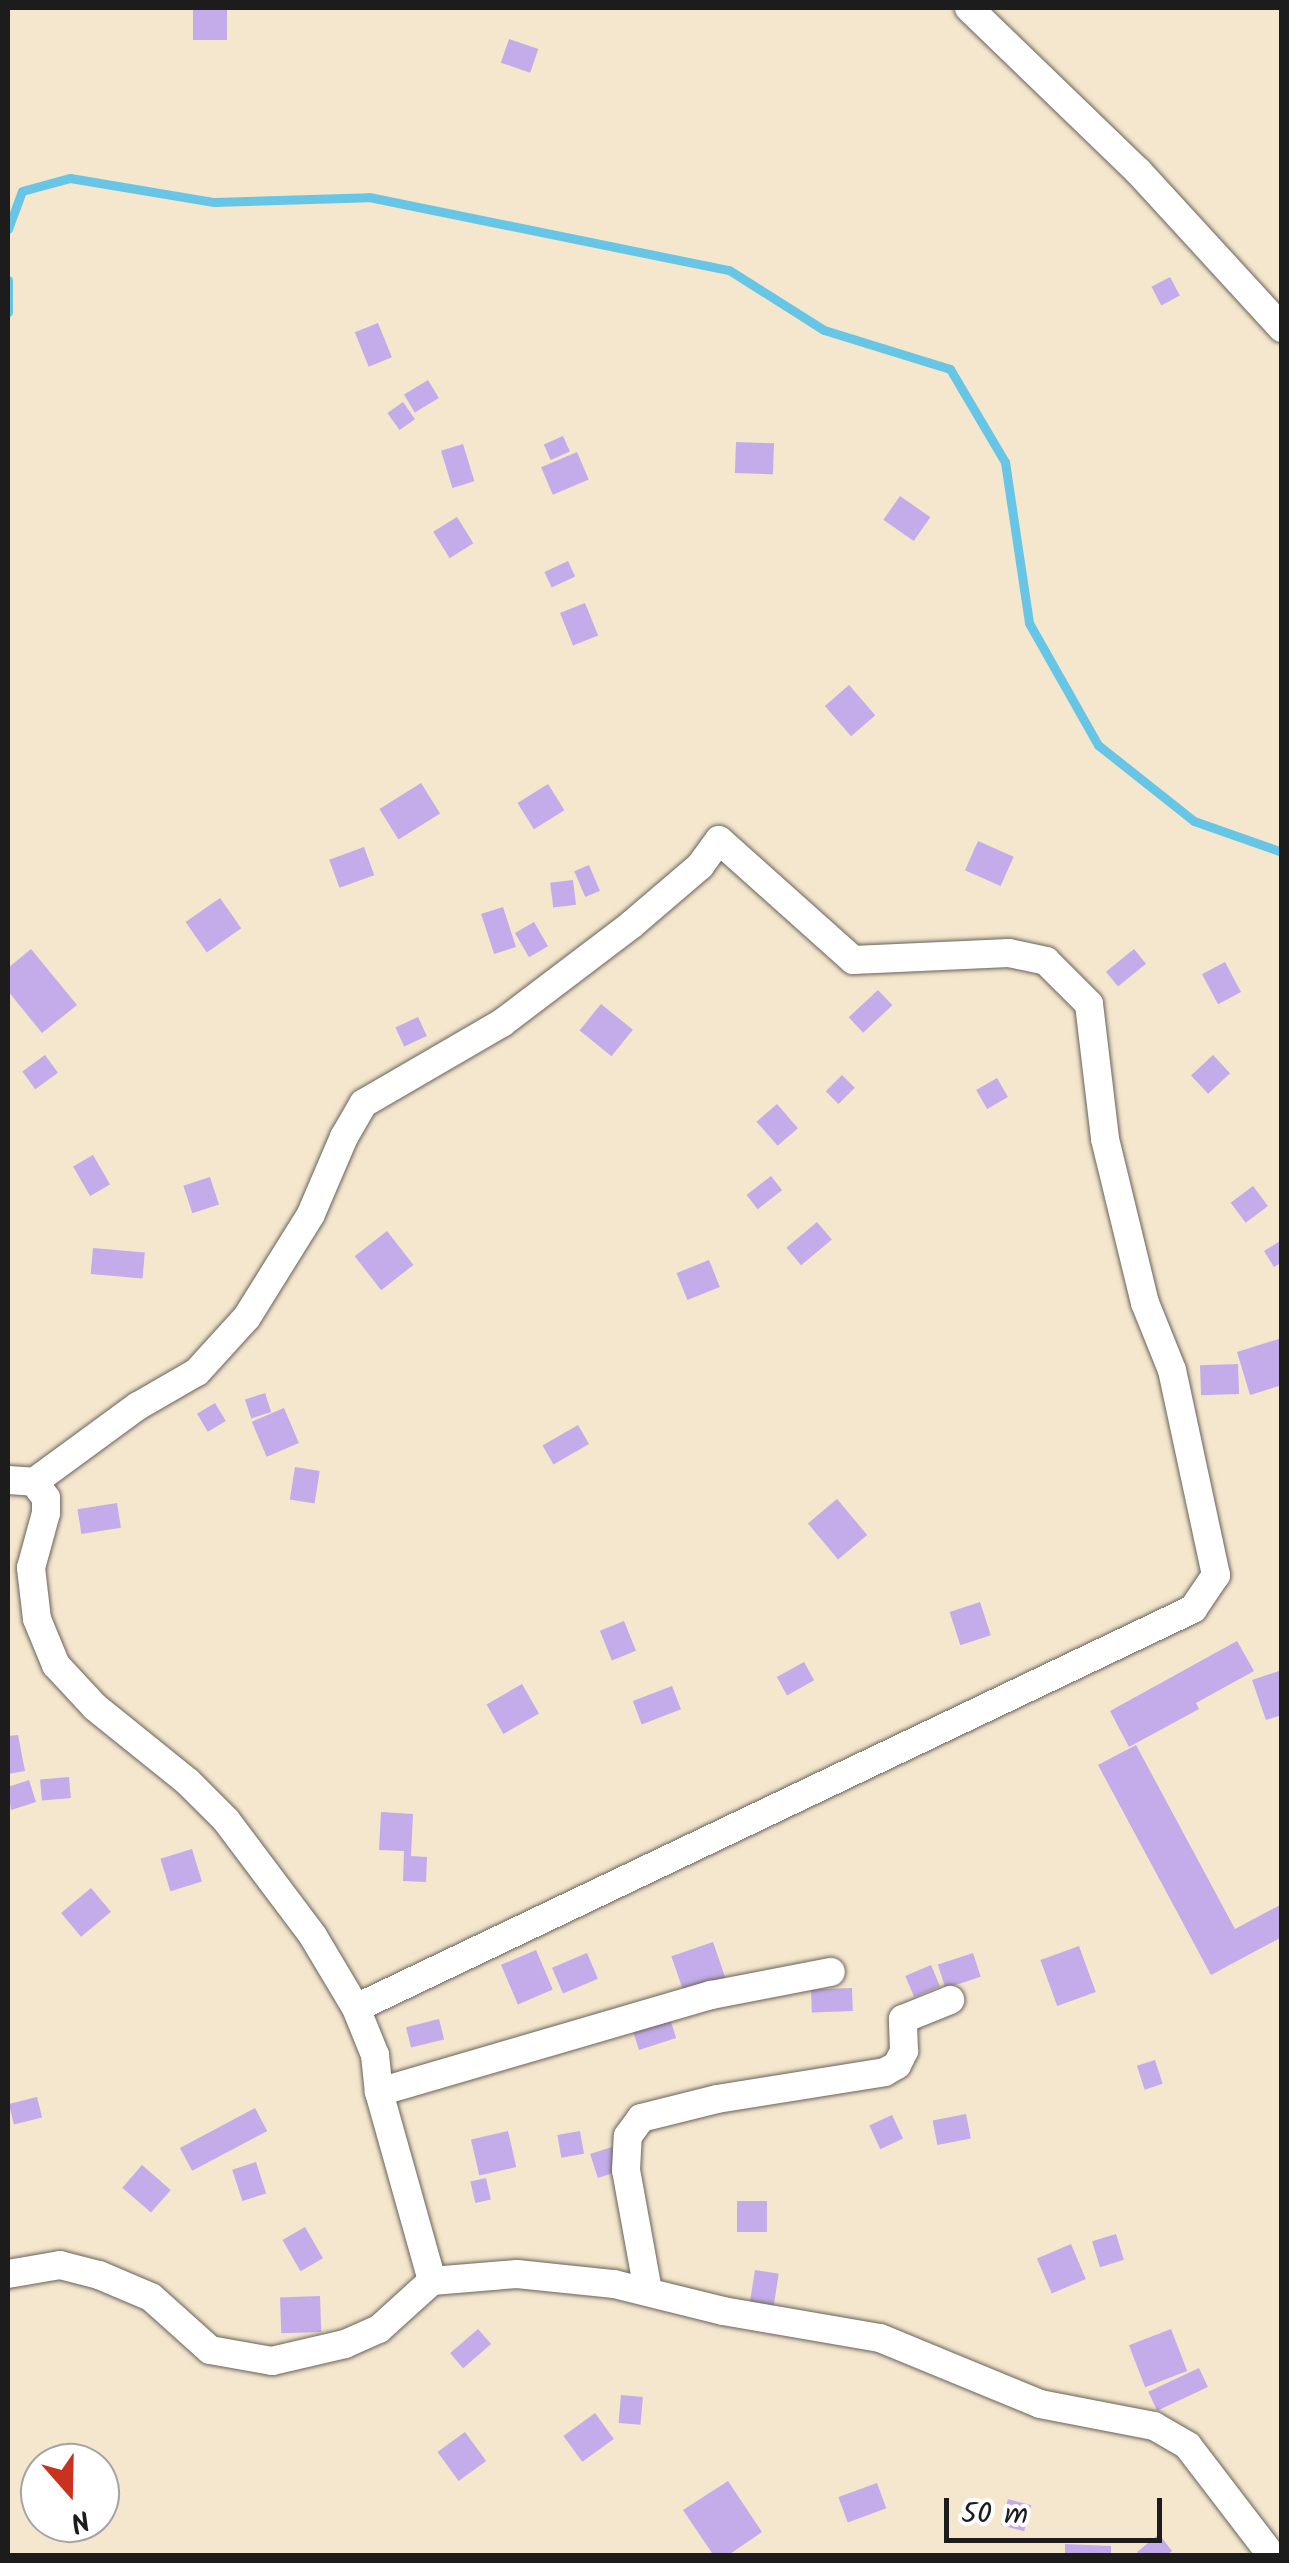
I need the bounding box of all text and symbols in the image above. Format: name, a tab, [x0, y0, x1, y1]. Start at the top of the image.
north arrow	[20, 2443, 120, 2543]
scale bar	[949, 2478, 1166, 2540]
text: 50 m	[961, 2491, 1028, 2539]
text: N	[64, 2496, 96, 2544]

